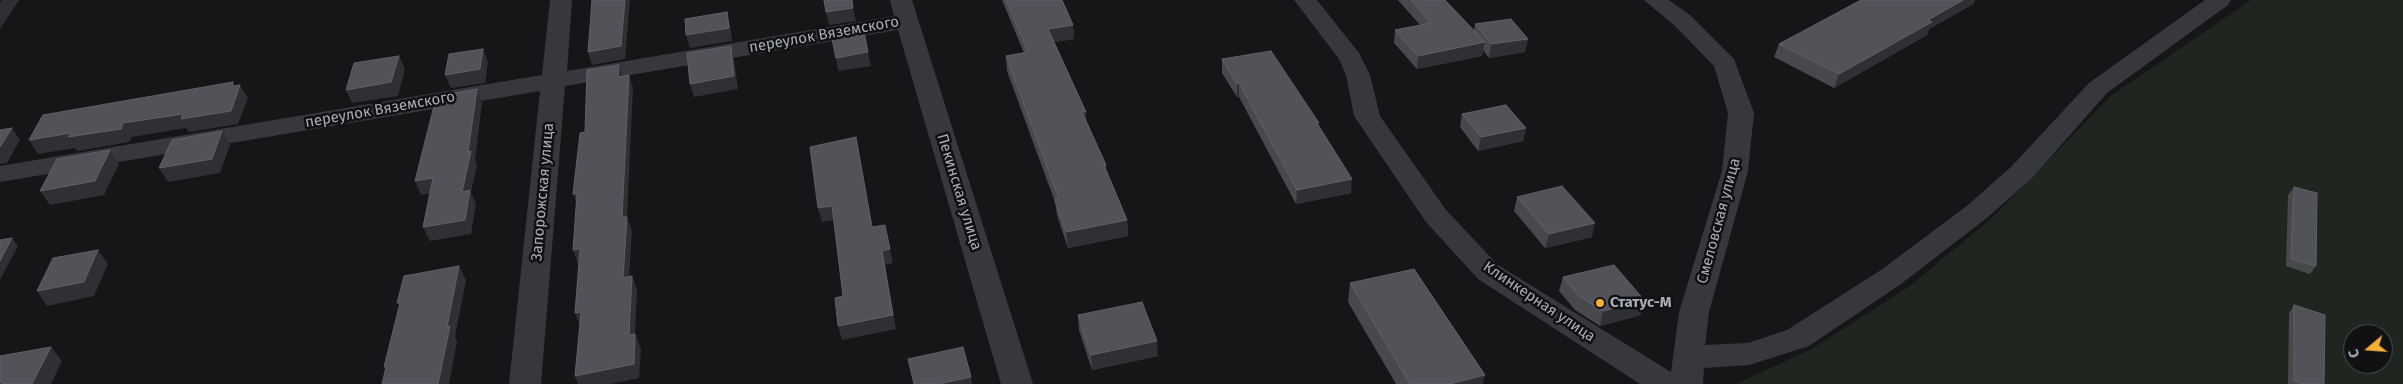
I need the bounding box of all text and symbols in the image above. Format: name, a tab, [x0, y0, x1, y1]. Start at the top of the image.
street label: переулок Вяземского	[748, 13, 900, 57]
street label: переулок Вяземского	[304, 88, 456, 132]
street label: Запорожская улица	[528, 122, 558, 262]
street label: Пекинская улица	[933, 132, 985, 252]
street label: Смеловская улица	[1694, 156, 1744, 286]
street label: Клинкерная улица	[1480, 258, 1598, 346]
place label: Статус-М	[1610, 294, 1672, 312]
marker: Статус-М	[1594, 297, 1606, 309]
north arrow	[2343, 324, 2393, 374]
text: С	[2345, 347, 2364, 360]

